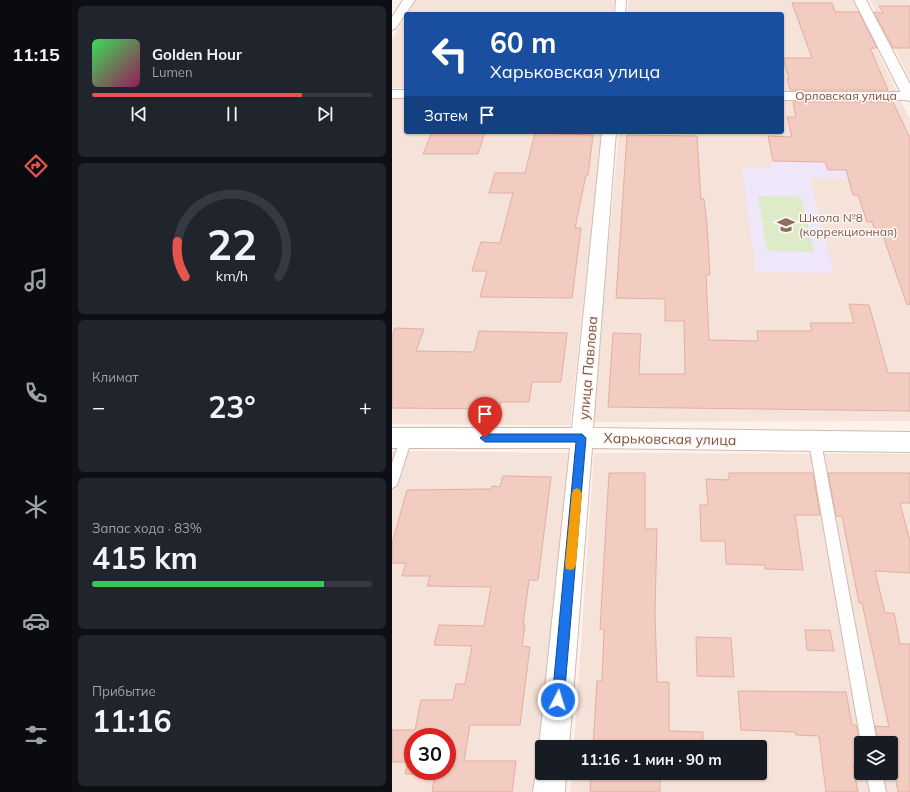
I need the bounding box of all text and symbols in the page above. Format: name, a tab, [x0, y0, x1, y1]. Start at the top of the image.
text: 60 m	[490, 25, 556, 60]
icon: left	[424, 28, 476, 80]
text: 11:15	[12, 43, 60, 66]
text: Golden Hour	[152, 45, 242, 64]
text: Харьковская улица	[490, 60, 661, 83]
text: Lumen	[152, 64, 193, 80]
street label: Орловская улица	[795, 88, 897, 103]
icon: previous	[128, 103, 150, 125]
icon: pause	[221, 103, 243, 125]
icon: next	[314, 103, 336, 125]
icon: arrive	[476, 104, 498, 126]
text: Затем	[424, 106, 468, 125]
icon: directions	[22, 152, 50, 180]
place label: Школа №8 (коррекционная)	[799, 210, 898, 239]
school or university icon: Школа №8 (коррекционная)	[776, 215, 796, 235]
text: 22	[207, 218, 257, 270]
icon: music	[22, 266, 50, 294]
text: km/h	[216, 266, 248, 284]
street label: улица Павлова	[574, 315, 602, 421]
text: Климат	[92, 369, 139, 385]
icon: phone	[22, 379, 50, 407]
text: 23°	[208, 388, 256, 426]
text: −	[92, 393, 105, 421]
text: +	[359, 393, 372, 421]
pin	[468, 397, 502, 438]
icon: arrive	[474, 403, 496, 425]
street label: Харьковская улица	[604, 429, 736, 449]
icon: climate	[22, 493, 50, 521]
text: Запас хода · 83%	[92, 520, 202, 536]
text: 415 km	[92, 539, 198, 577]
icon: car	[22, 607, 50, 635]
position arrow	[537, 679, 579, 721]
text: Прибытие	[92, 683, 156, 699]
text: 11:16	[92, 702, 171, 740]
icon: filters	[22, 721, 50, 749]
speed limit sign: 30	[404, 728, 456, 780]
map controls	[854, 736, 898, 780]
button: layers	[854, 736, 898, 780]
text: 11:16 · 1 мин · 90 m	[580, 750, 722, 769]

